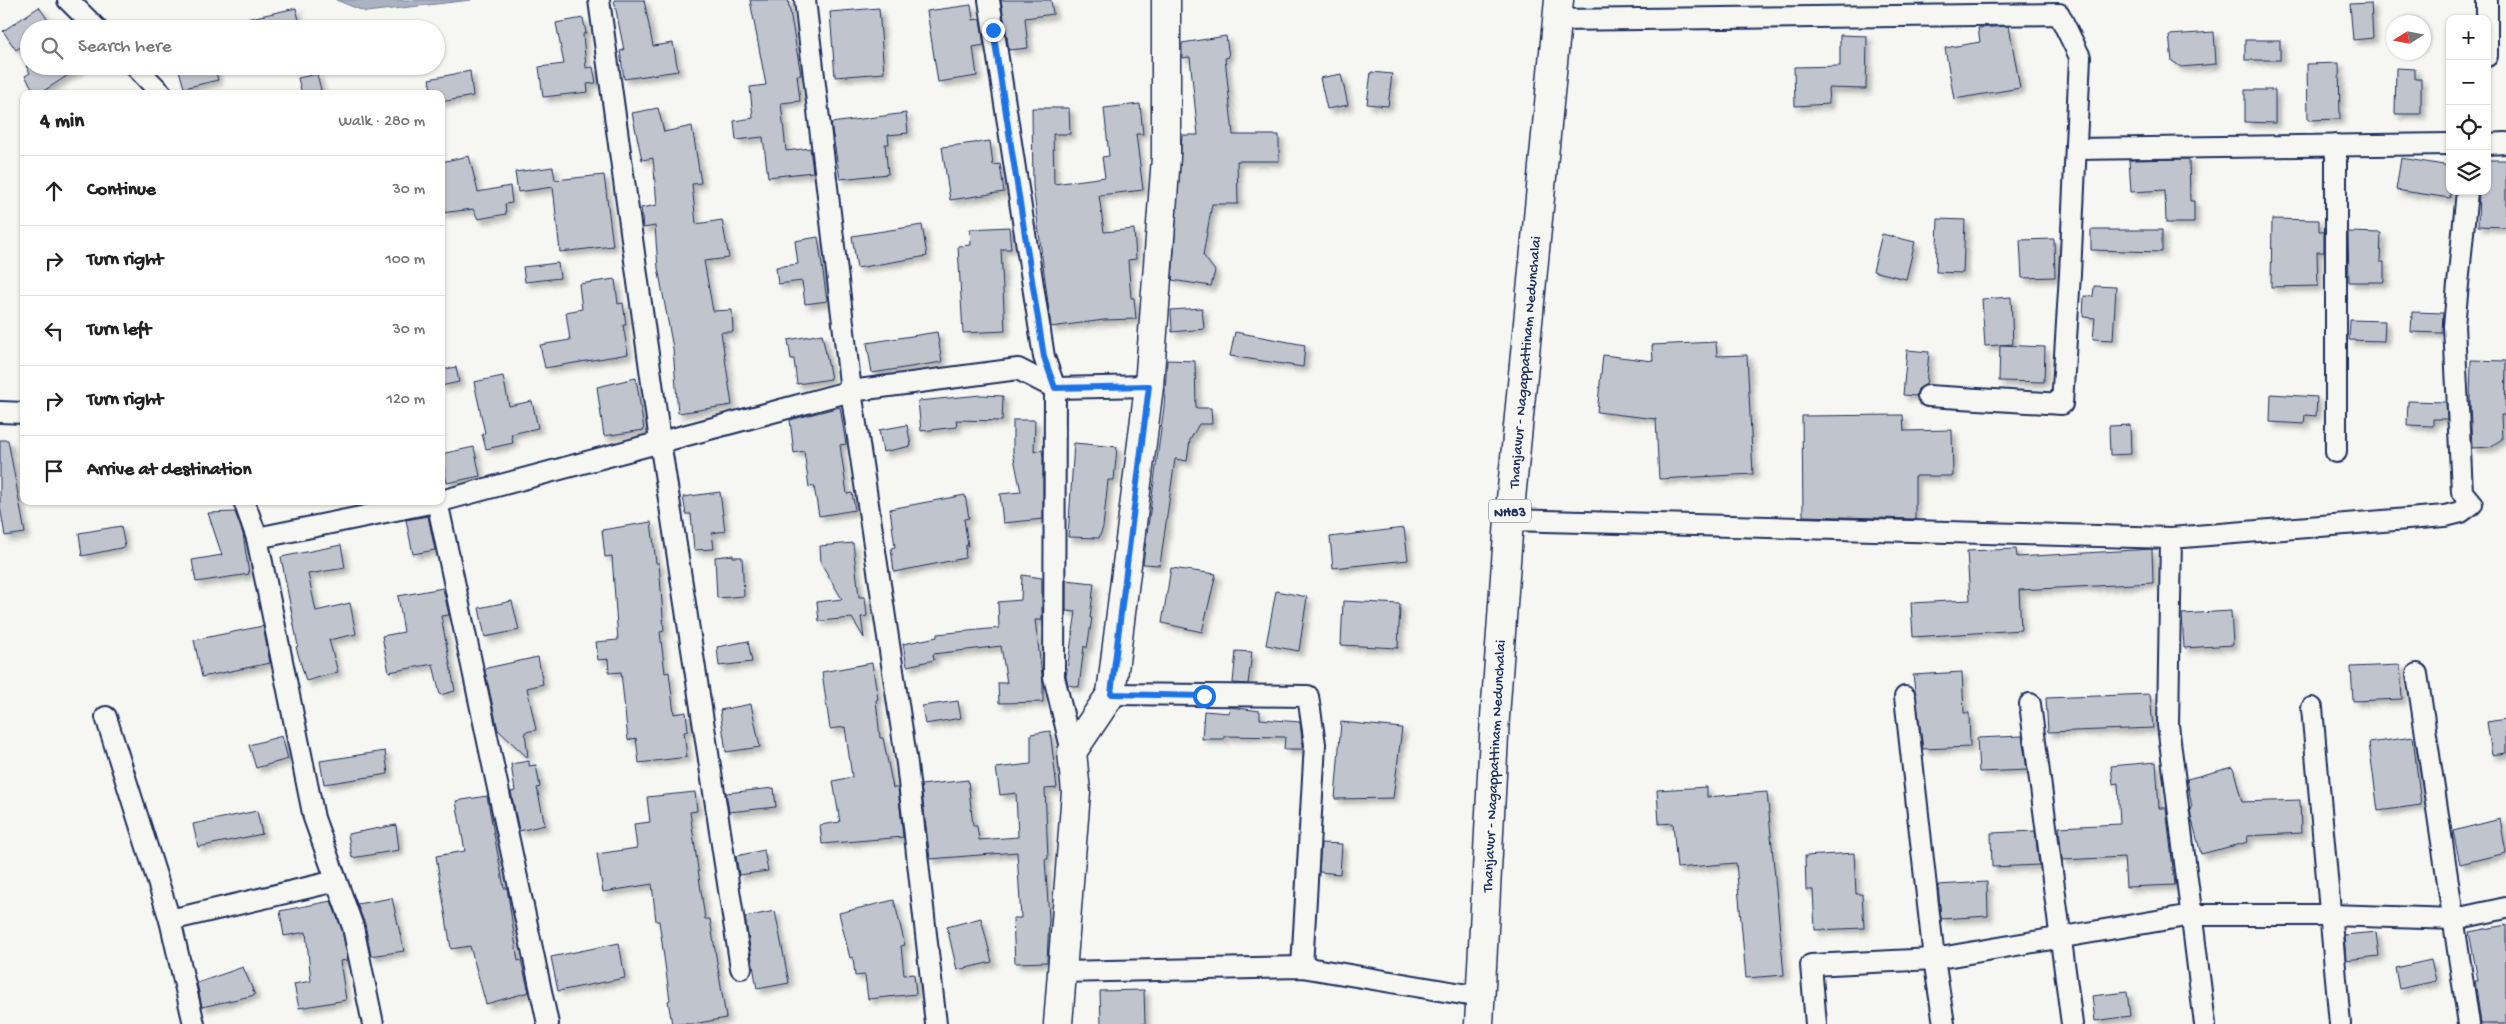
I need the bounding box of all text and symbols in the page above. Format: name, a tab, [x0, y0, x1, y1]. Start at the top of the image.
north arrow	[2386, 15, 2431, 60]
map controls	[2446, 15, 2491, 195]
button: +	[2446, 15, 2491, 60]
route end	[982, 19, 1005, 42]
search box	[20, 20, 445, 75]
icon: search	[38, 34, 66, 62]
text: Search here	[78, 36, 172, 59]
button: −	[2446, 60, 2491, 105]
button: locate	[2446, 105, 2491, 150]
text: 4 min	[40, 110, 84, 135]
text: Walk · 280 m	[338, 113, 425, 132]
button: layers	[2446, 150, 2491, 195]
icon: ahead	[40, 177, 68, 205]
text: Continue	[87, 179, 156, 202]
text: 30 m	[392, 181, 425, 200]
street label: Thanjavur - Nagappattinam Nedunchalai	[1506, 235, 1546, 490]
icon: right	[40, 247, 68, 275]
text: Turn right	[87, 249, 163, 272]
text: 100 m	[385, 251, 425, 270]
icon: left	[40, 317, 68, 345]
text: Turn left	[87, 319, 151, 342]
text: 30 m	[392, 321, 425, 340]
icon: right	[40, 387, 68, 415]
text: Turn right	[87, 389, 163, 412]
text: 120 m	[386, 391, 425, 410]
icon: arrive	[40, 457, 68, 485]
text: Arrive at destination	[87, 459, 251, 482]
road number: NH83	[1489, 500, 1531, 522]
street label: Thanjavur - Nagappattinam Nedunchalai	[1479, 639, 1511, 894]
route start	[1193, 685, 1216, 708]

